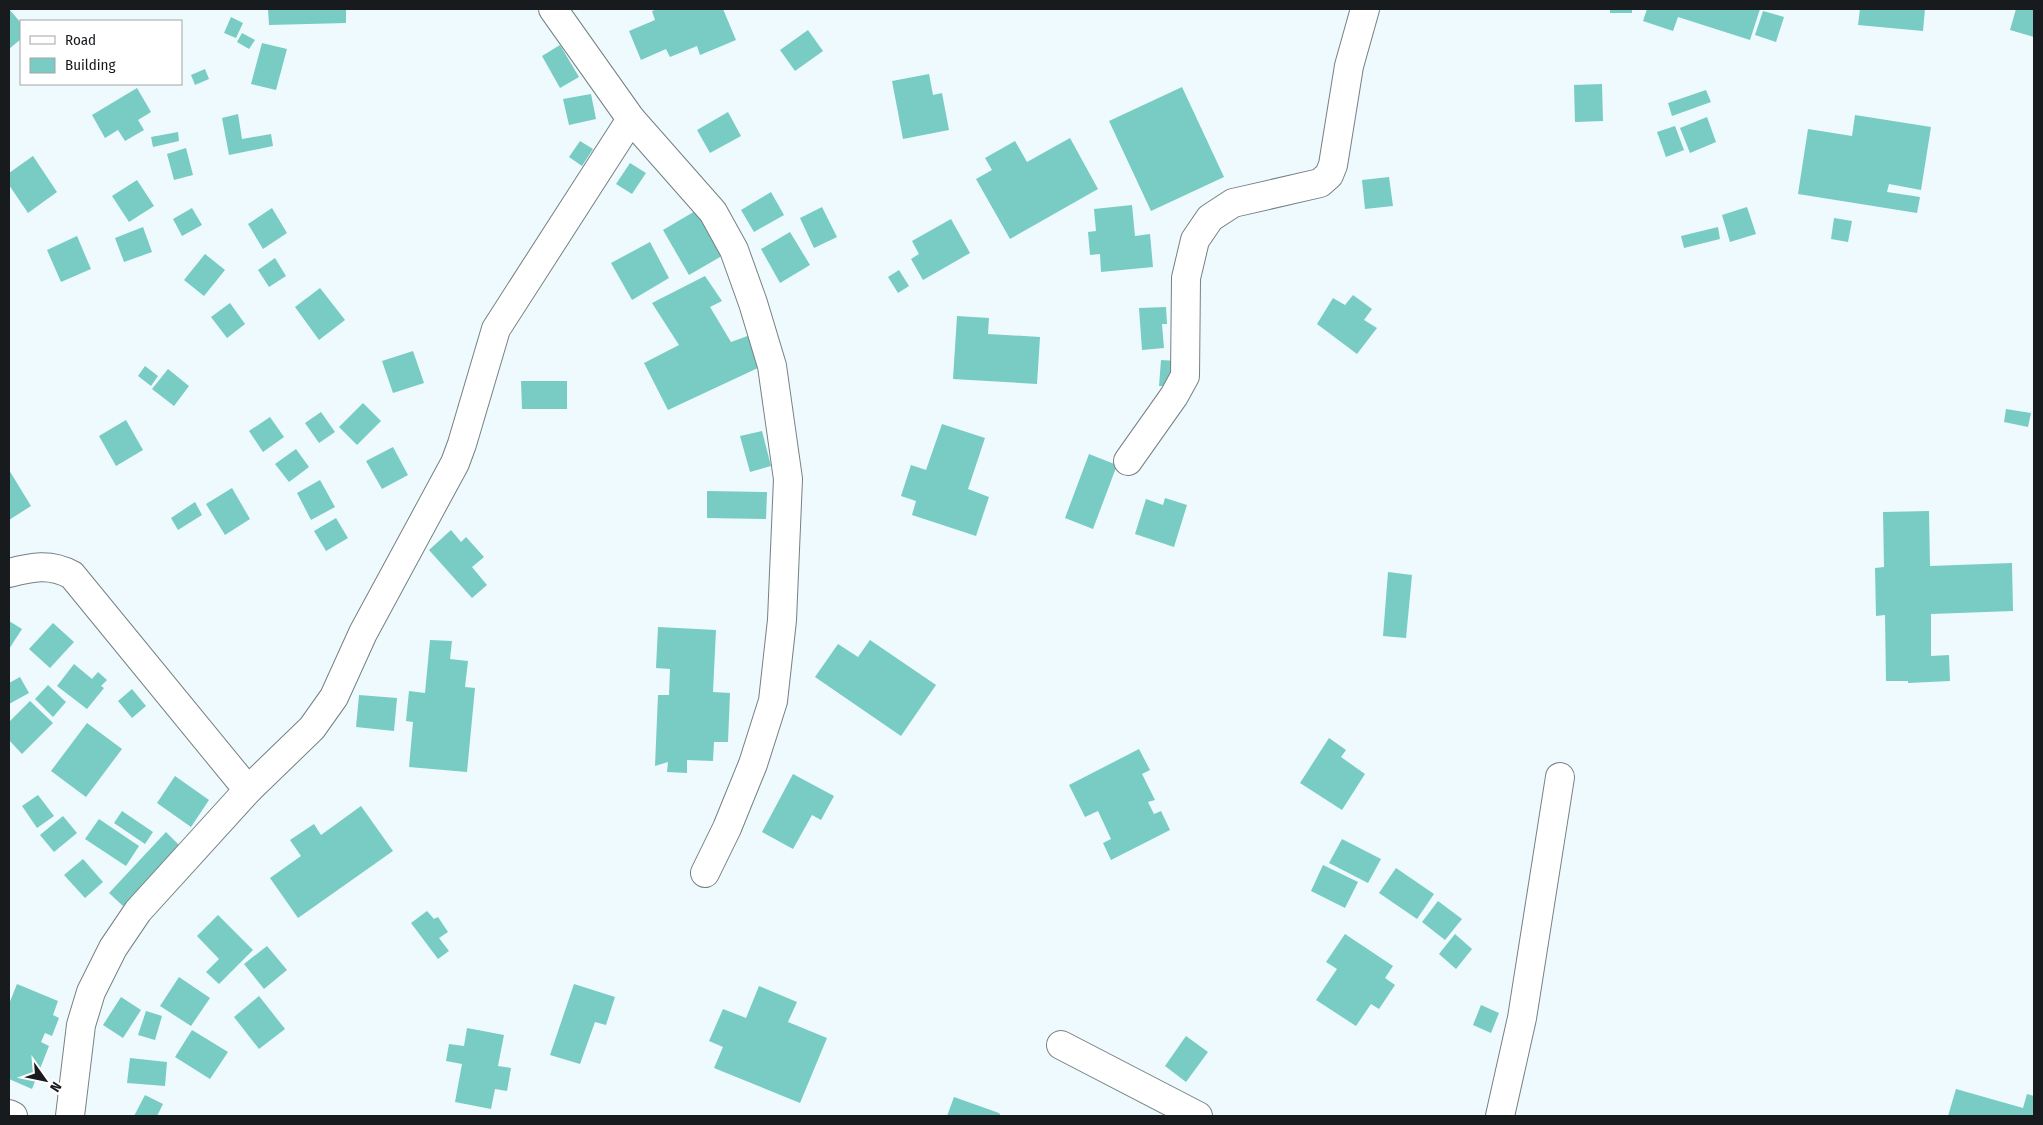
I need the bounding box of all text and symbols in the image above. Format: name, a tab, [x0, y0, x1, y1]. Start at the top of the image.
legend	[20, 20, 182, 85]
text: Road	[65, 31, 96, 49]
text: Building	[65, 56, 116, 74]
north arrow	[20, 1055, 70, 1105]
text: N	[46, 1079, 65, 1095]

